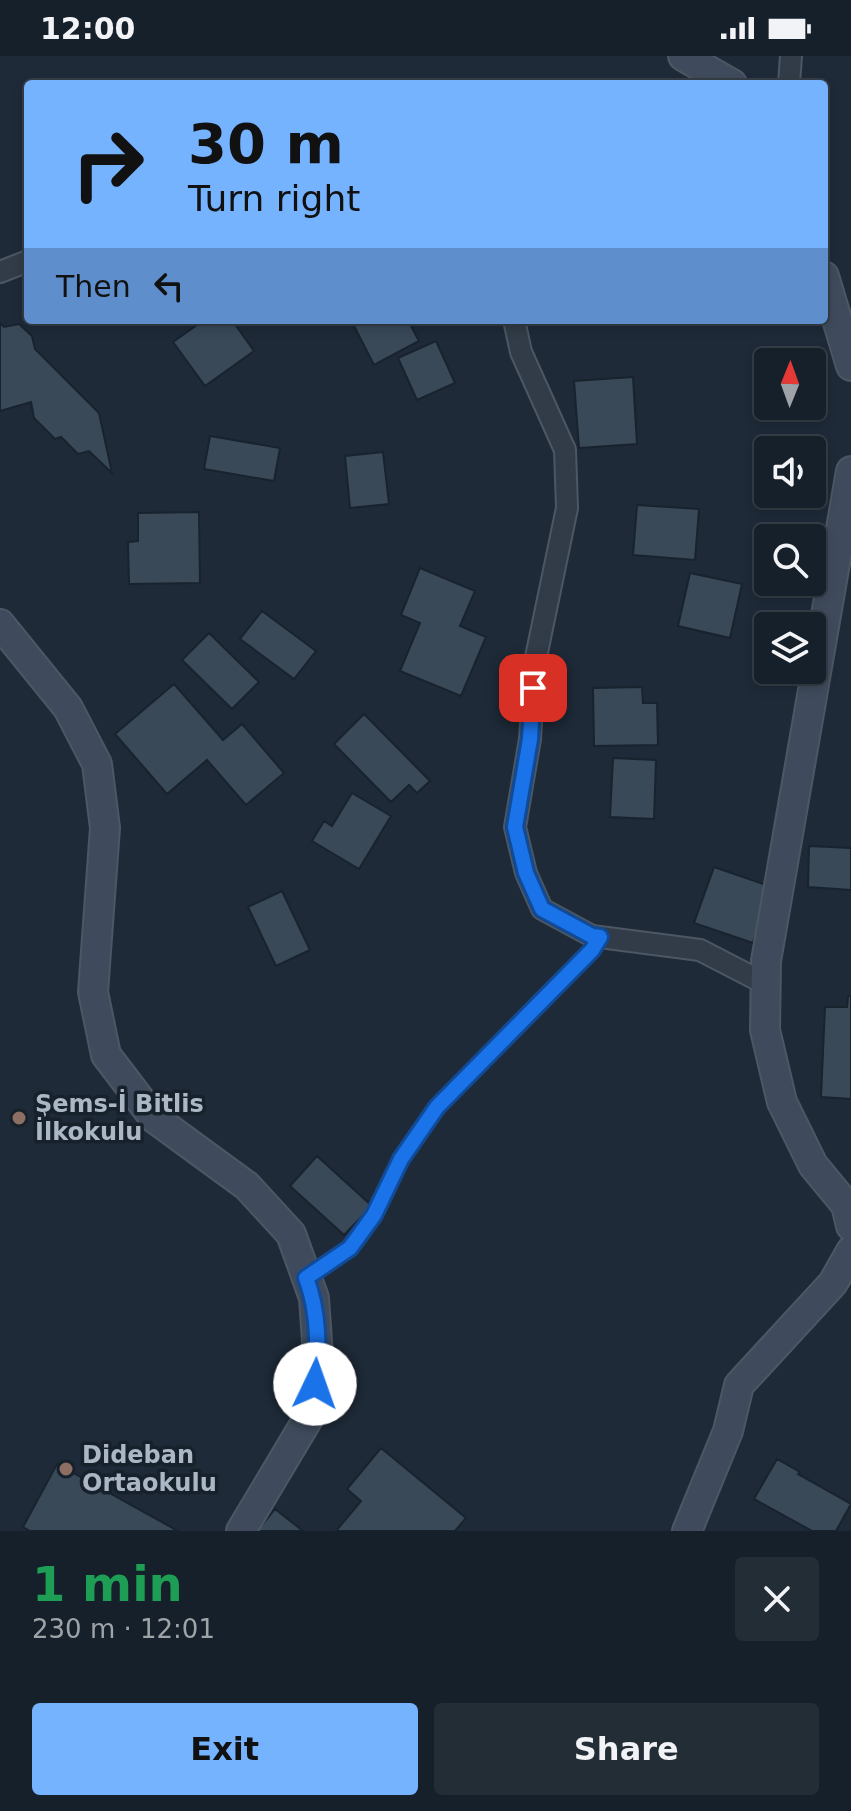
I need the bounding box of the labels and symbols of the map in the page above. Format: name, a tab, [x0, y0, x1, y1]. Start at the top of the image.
north arrow	[754, 348, 826, 420]
pin	[499, 654, 567, 722]
place label: Şems-İ Bitlis İlkokulu	[35, 1089, 204, 1146]
marker: Şems-İ Bitlis İlkokulu	[10, 1109, 28, 1127]
position arrow	[273, 1342, 357, 1426]
place label: Dideban Ortaokulu	[82, 1441, 217, 1497]
marker: Dideban Ortaokulu	[57, 1460, 75, 1478]

